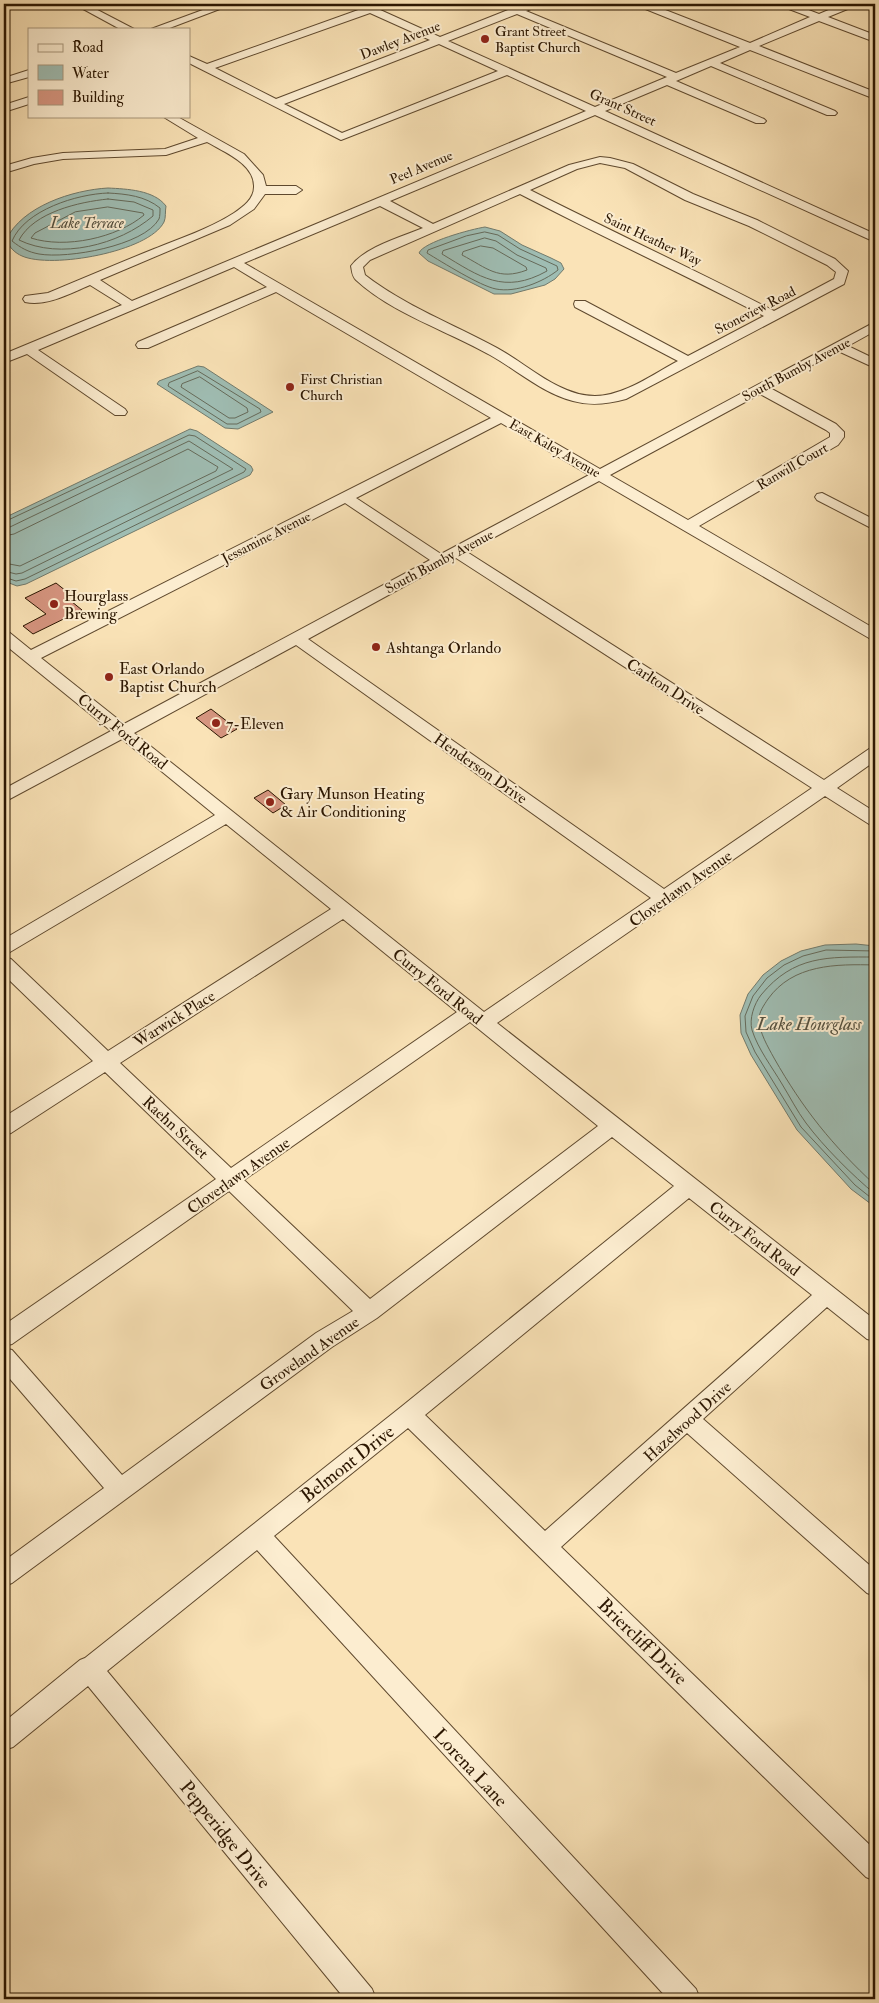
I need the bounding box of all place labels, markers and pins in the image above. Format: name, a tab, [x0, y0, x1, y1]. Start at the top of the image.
place label: Grant Street Baptist Church	[495, 23, 581, 57]
marker: Grant Street Baptist Church	[479, 33, 491, 45]
place label: First Christian Church	[300, 371, 382, 404]
marker: First Christian Church	[284, 381, 296, 393]
place label: Hourglass Brewing	[64, 586, 128, 624]
marker: Hourglass Brewing	[48, 598, 60, 610]
place label: Ashtanga Orlando	[385, 638, 501, 658]
marker: Ashtanga Orlando	[370, 641, 382, 653]
place label: East Orlando Baptist Church	[119, 659, 217, 698]
marker: East Orlando Baptist Church	[103, 671, 115, 683]
place label: 7-Eleven	[226, 714, 284, 734]
marker: 7-Eleven	[210, 717, 222, 729]
place label: Gary Munson Heating & Air Conditioning	[280, 784, 426, 822]
marker: Gary Munson Heating & Air Conditioning	[264, 796, 276, 808]

